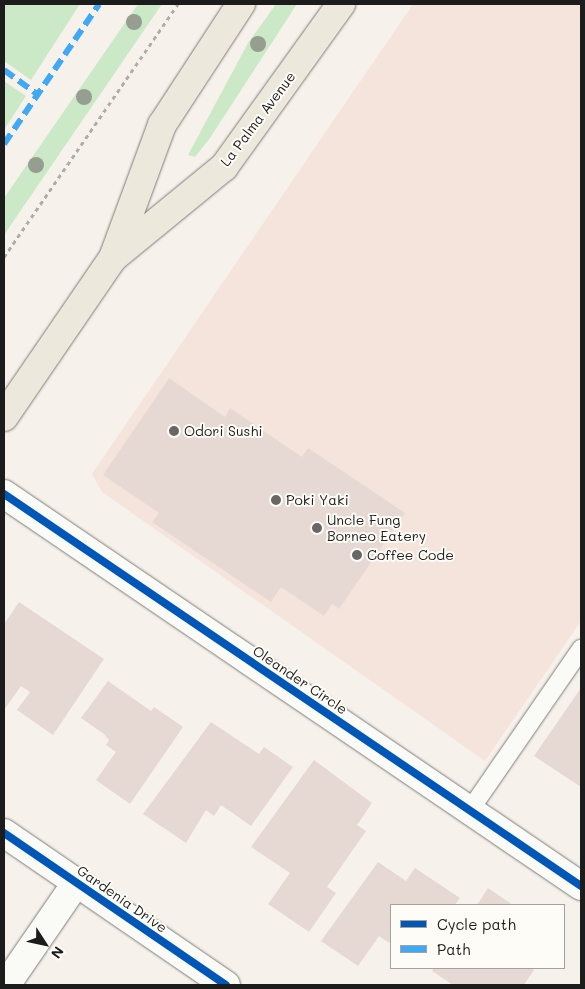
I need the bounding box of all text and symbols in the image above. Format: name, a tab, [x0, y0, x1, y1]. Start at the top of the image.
street label: La Palma Avenue	[217, 68, 299, 170]
place label: Odori Sushi	[184, 423, 263, 439]
marker: Odori Sushi	[168, 425, 180, 437]
place label: Poki Yaki	[286, 492, 349, 508]
marker: Poki Yaki	[270, 494, 282, 506]
place label: Uncle Fung Borneo Eatery	[327, 512, 426, 544]
marker: Uncle Fung Borneo Eatery	[311, 522, 323, 534]
place label: Coffee Code	[367, 547, 454, 563]
marker: Coffee Code	[351, 549, 363, 561]
street label: Oleander Circle	[249, 642, 351, 718]
street label: Gardenia Drive	[74, 862, 170, 936]
legend	[390, 904, 565, 969]
text: Cycle path	[437, 914, 516, 934]
north arrow	[20, 919, 70, 969]
text: Path	[437, 939, 471, 959]
text: N	[47, 943, 69, 963]

